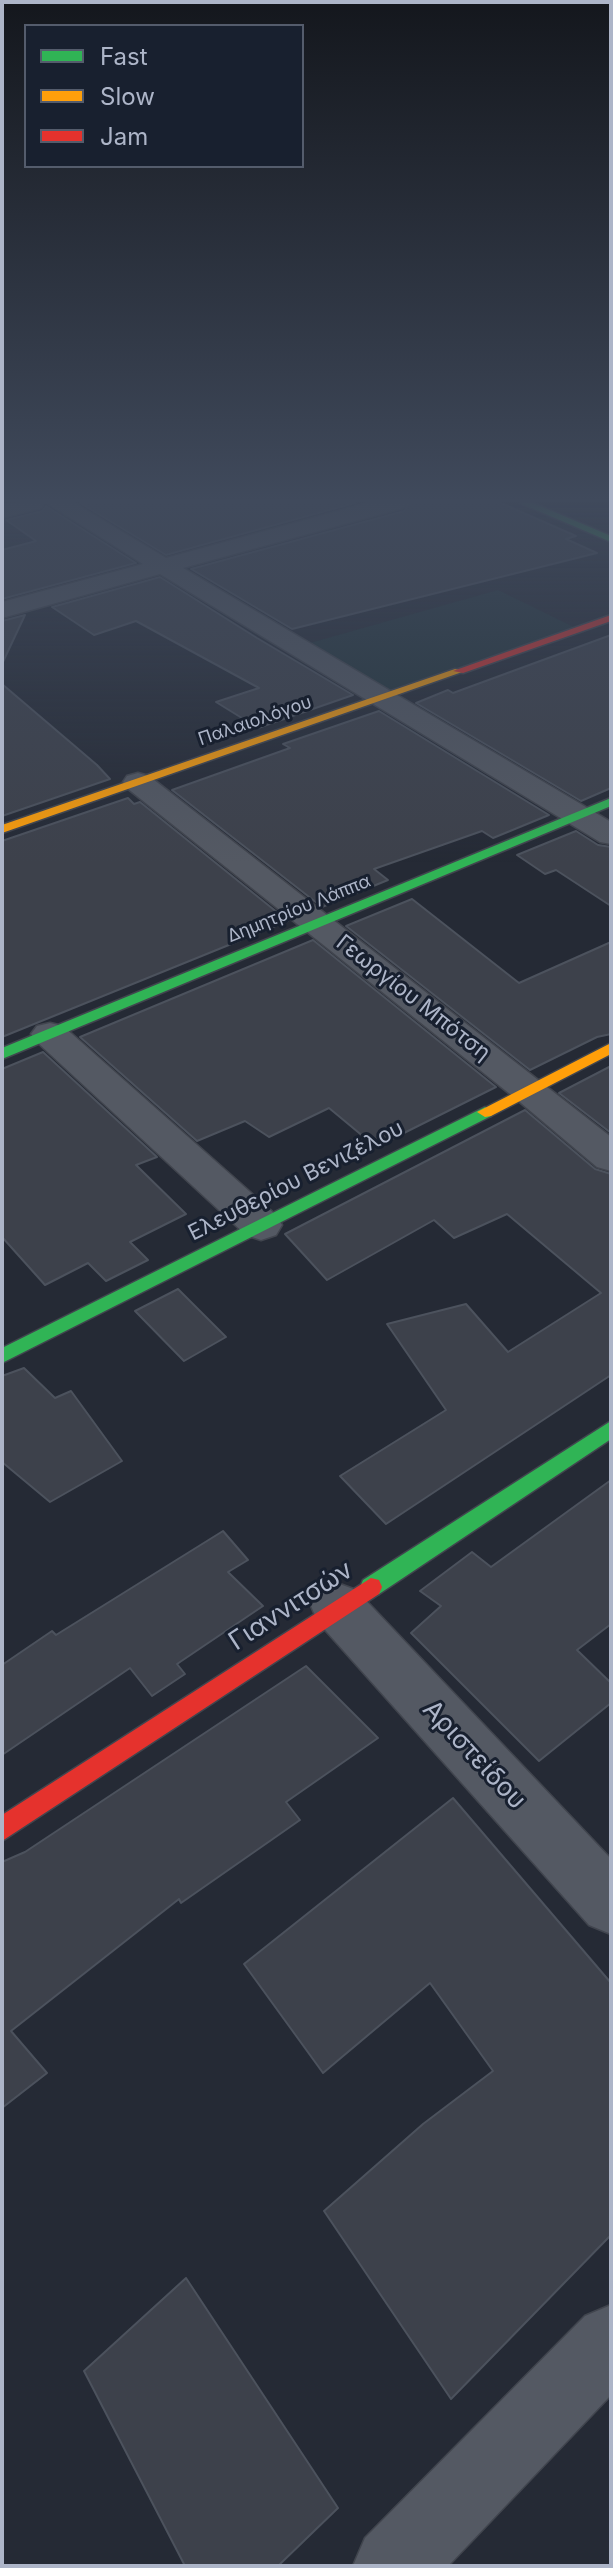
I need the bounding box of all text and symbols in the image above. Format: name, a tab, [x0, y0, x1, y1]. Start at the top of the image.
legend	[24, 24, 304, 168]
text: Fast	[100, 42, 148, 71]
text: Slow	[100, 82, 155, 111]
text: Jam	[100, 122, 148, 151]
street label: Παλαιολόγου	[195, 692, 315, 750]
street label: Δημητρίου Λάππα	[224, 870, 374, 948]
street label: Γεωργίου Μπότση	[331, 930, 495, 1066]
street label: Ελευθερίου Βενιζέλου	[184, 1115, 408, 1247]
street label: Γιαννιτσών	[223, 1554, 359, 1658]
street label: Αριστείδου	[416, 1694, 532, 1816]

